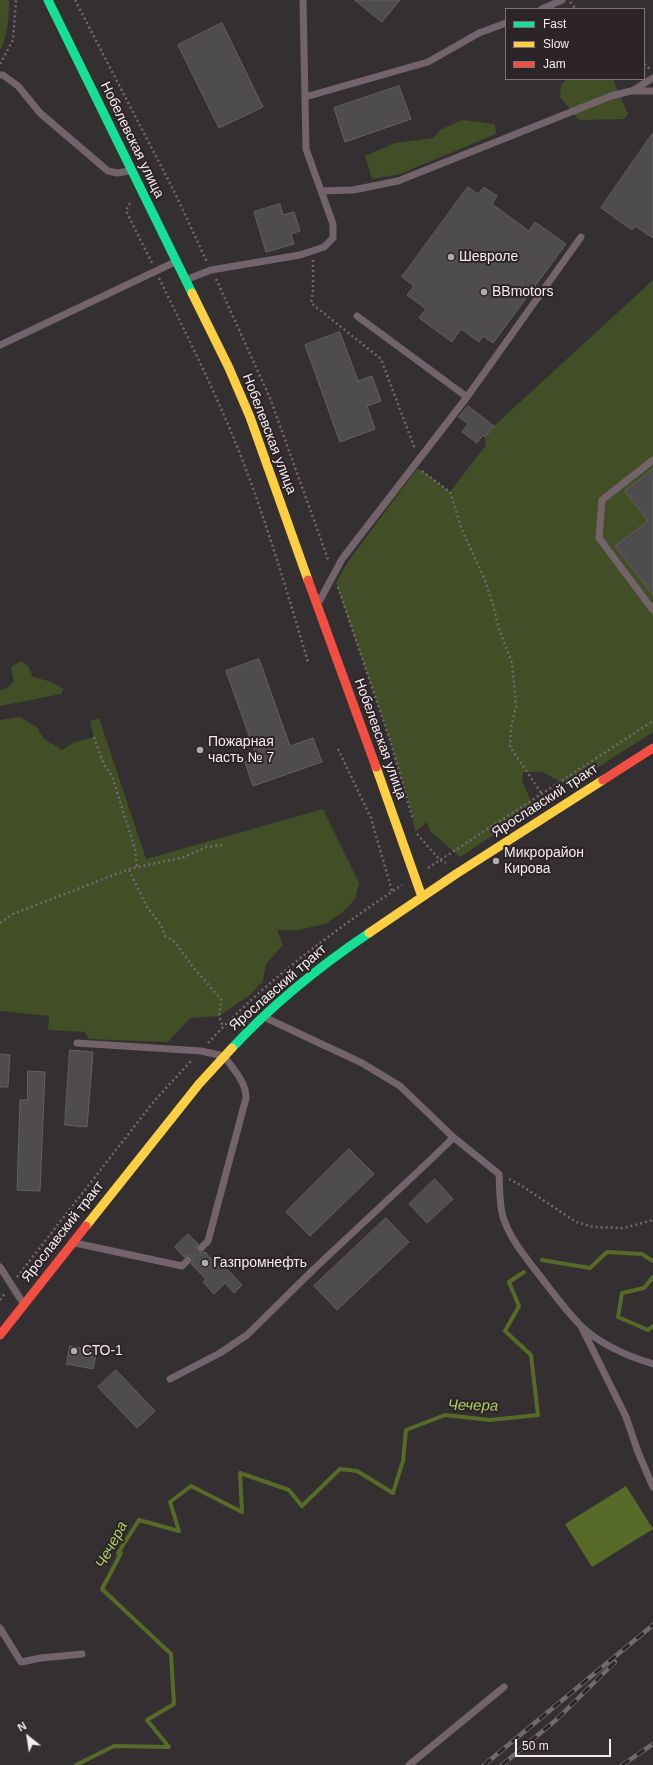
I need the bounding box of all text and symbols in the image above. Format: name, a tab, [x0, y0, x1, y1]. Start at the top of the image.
legend	[505, 8, 645, 80]
text: Fast	[543, 17, 566, 31]
text: Slow	[543, 37, 569, 51]
text: Jam	[543, 57, 566, 71]
street label: Нобелевская улица	[97, 79, 167, 201]
place label: Шевроле	[459, 249, 518, 265]
marker: Шевроле	[446, 252, 456, 262]
place label: BBmotors	[492, 284, 553, 300]
marker: BBmotors	[479, 287, 489, 297]
street label: Нобелевская улица	[238, 371, 300, 497]
street label: Нобелевская улица	[350, 676, 410, 802]
place label: Пожарная часть № 7	[208, 734, 274, 766]
marker: Пожарная часть № 7	[195, 745, 205, 755]
street label: Ярославский тракт	[489, 760, 601, 842]
place label: Микрорайон Кирова	[504, 845, 584, 878]
marker: Микрорайон Кирова	[491, 856, 501, 866]
street label: Ярославский тракт	[226, 941, 330, 1035]
street label: Ярославский тракт	[18, 1178, 108, 1286]
place label: Газпромнефть	[213, 1255, 307, 1271]
marker: Газпромнефть	[200, 1258, 210, 1268]
place label: СТО-1	[82, 1343, 123, 1359]
marker: СТО-1	[69, 1346, 79, 1356]
water label: Чечера	[448, 1397, 498, 1415]
water label: Чечера	[92, 1519, 132, 1571]
north arrow	[8, 1717, 48, 1757]
text: N	[16, 1719, 28, 1734]
scale bar	[517, 1731, 613, 1757]
text: 50 m	[522, 1739, 549, 1753]

